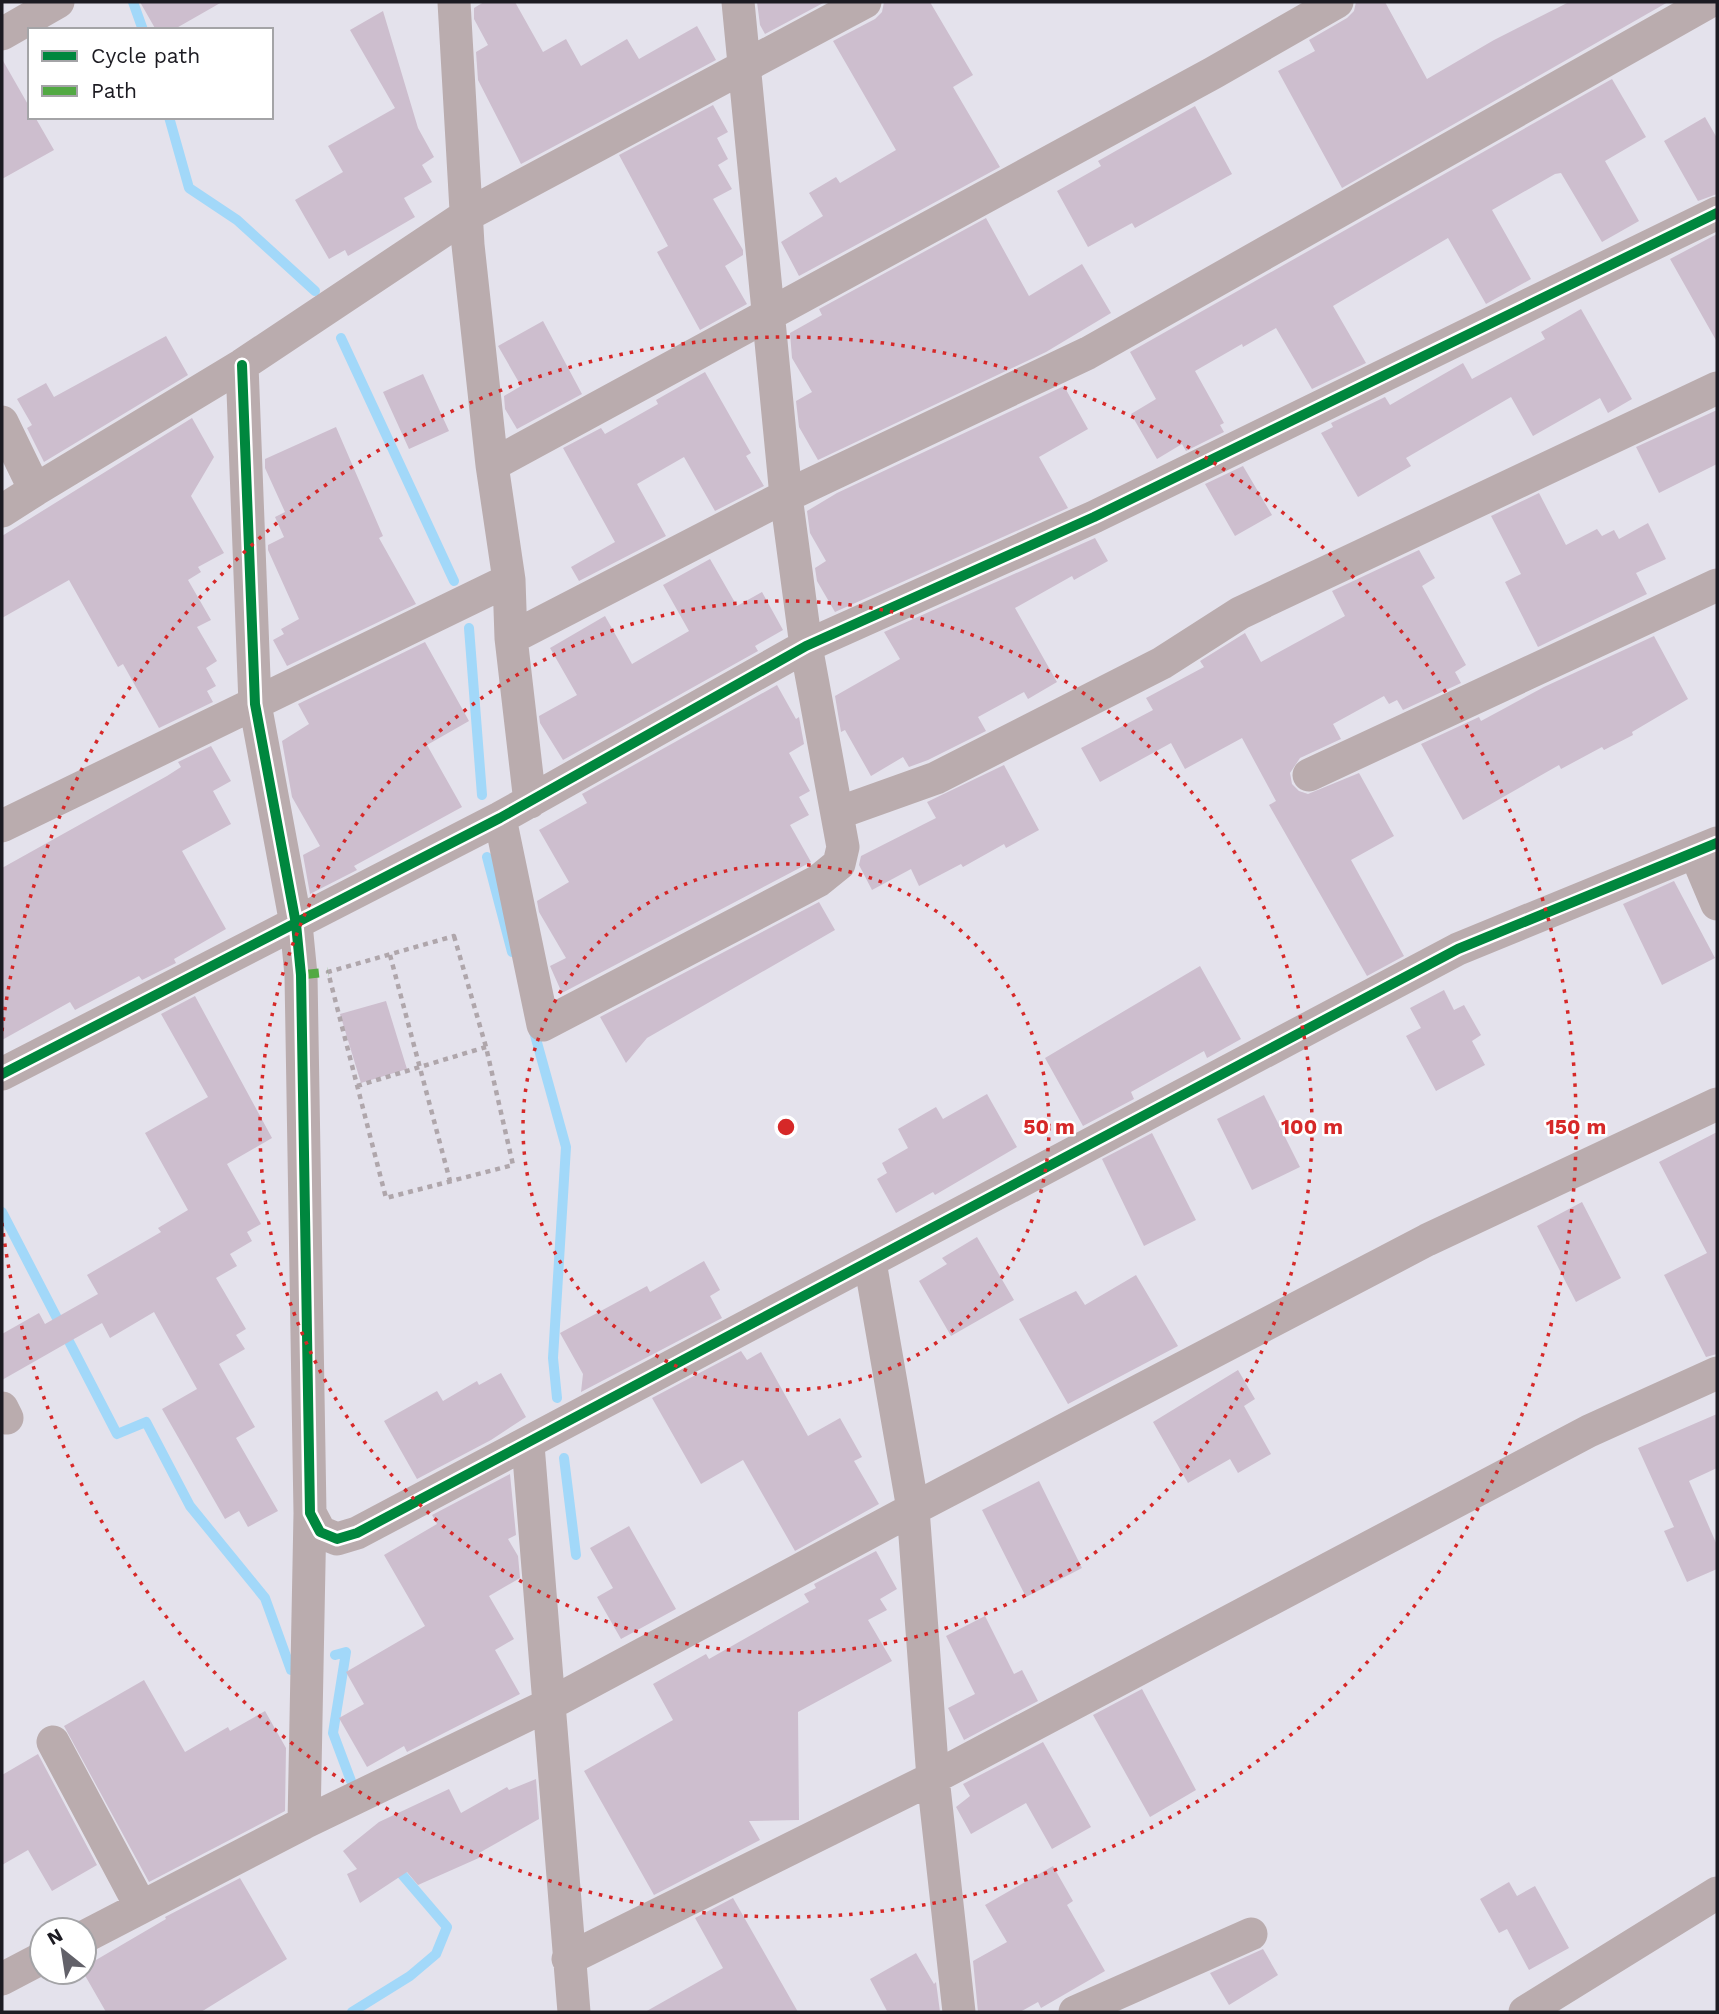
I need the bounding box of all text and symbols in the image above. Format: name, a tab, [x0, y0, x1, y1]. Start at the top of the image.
legend	[28, 28, 273, 119]
text: Cycle path	[91, 43, 200, 68]
text: Path	[91, 78, 137, 103]
text: 50 m	[1023, 1114, 1075, 1139]
text: 100 m	[1281, 1114, 1343, 1139]
text: 150 m	[1546, 1114, 1606, 1139]
centre of rings	[774, 1115, 798, 1139]
north arrow	[28, 1916, 98, 1986]
text: N	[43, 1923, 67, 1950]

